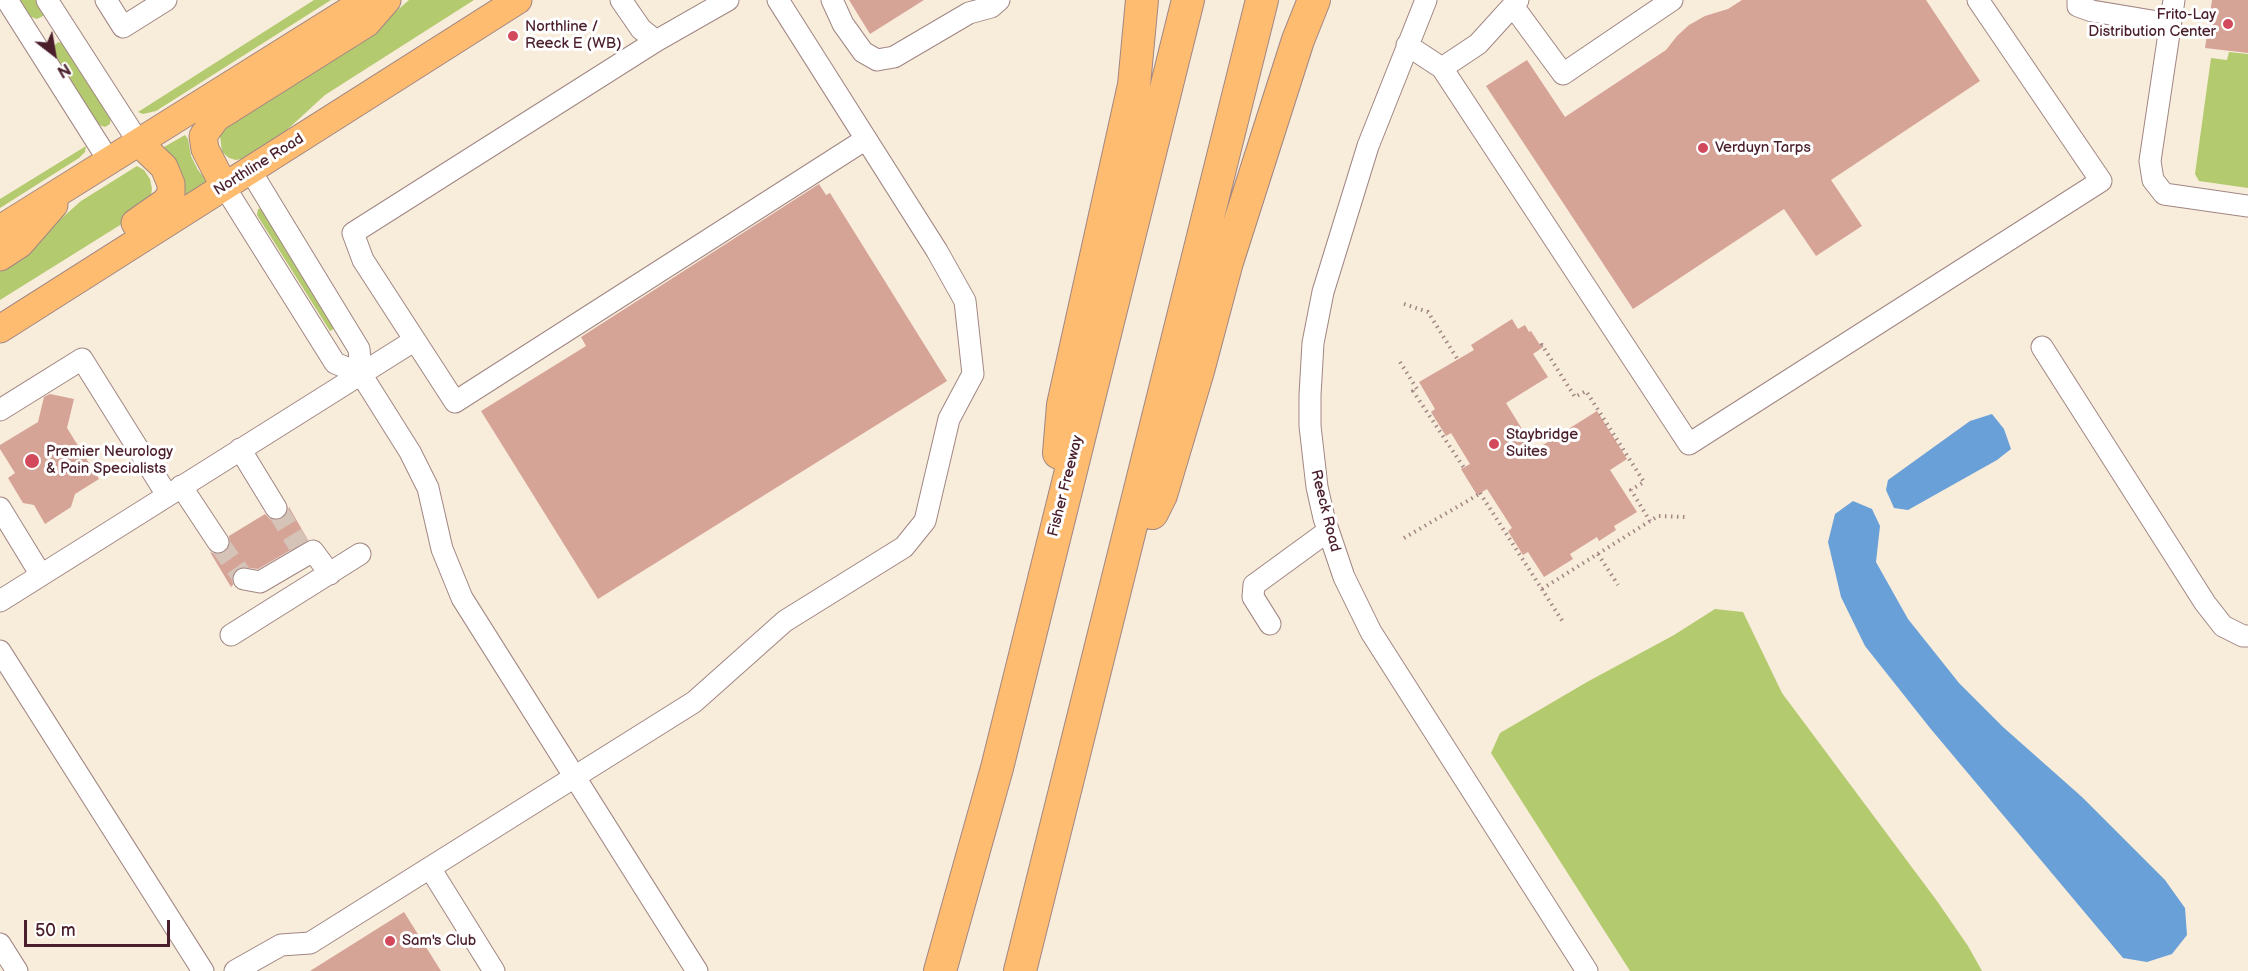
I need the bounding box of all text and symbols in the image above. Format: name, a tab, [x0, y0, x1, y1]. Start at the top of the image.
place label: Frito-Lay Distribution Center	[2088, 6, 2216, 41]
marker: Frito-Lay Distribution Center	[2221, 17, 2235, 31]
place label: Northline / Reeck E (WB)	[525, 18, 622, 53]
north arrow	[24, 24, 84, 84]
marker: Northline / Reeck E (WB)	[506, 29, 520, 43]
text: N	[53, 59, 74, 81]
street label: Northline Road	[211, 130, 307, 200]
place label: Verduyn Tarps	[1715, 139, 1811, 157]
marker: Verduyn Tarps	[1696, 141, 1710, 155]
place label: Staybridge Suites	[1506, 426, 1578, 461]
street label: Fisher Freeway	[1045, 434, 1087, 538]
marker: Staybridge Suites	[1487, 437, 1501, 451]
place label: Premier Neurology & Pain Specialists	[46, 443, 173, 478]
marker: Premier Neurology & Pain Specialists	[23, 452, 41, 470]
street label: Reeck Road	[1306, 468, 1344, 554]
scale bar	[27, 908, 172, 946]
text: 50 m	[35, 920, 76, 941]
place label: Sam's Club	[402, 932, 476, 950]
marker: Sam's Club	[383, 934, 397, 948]

